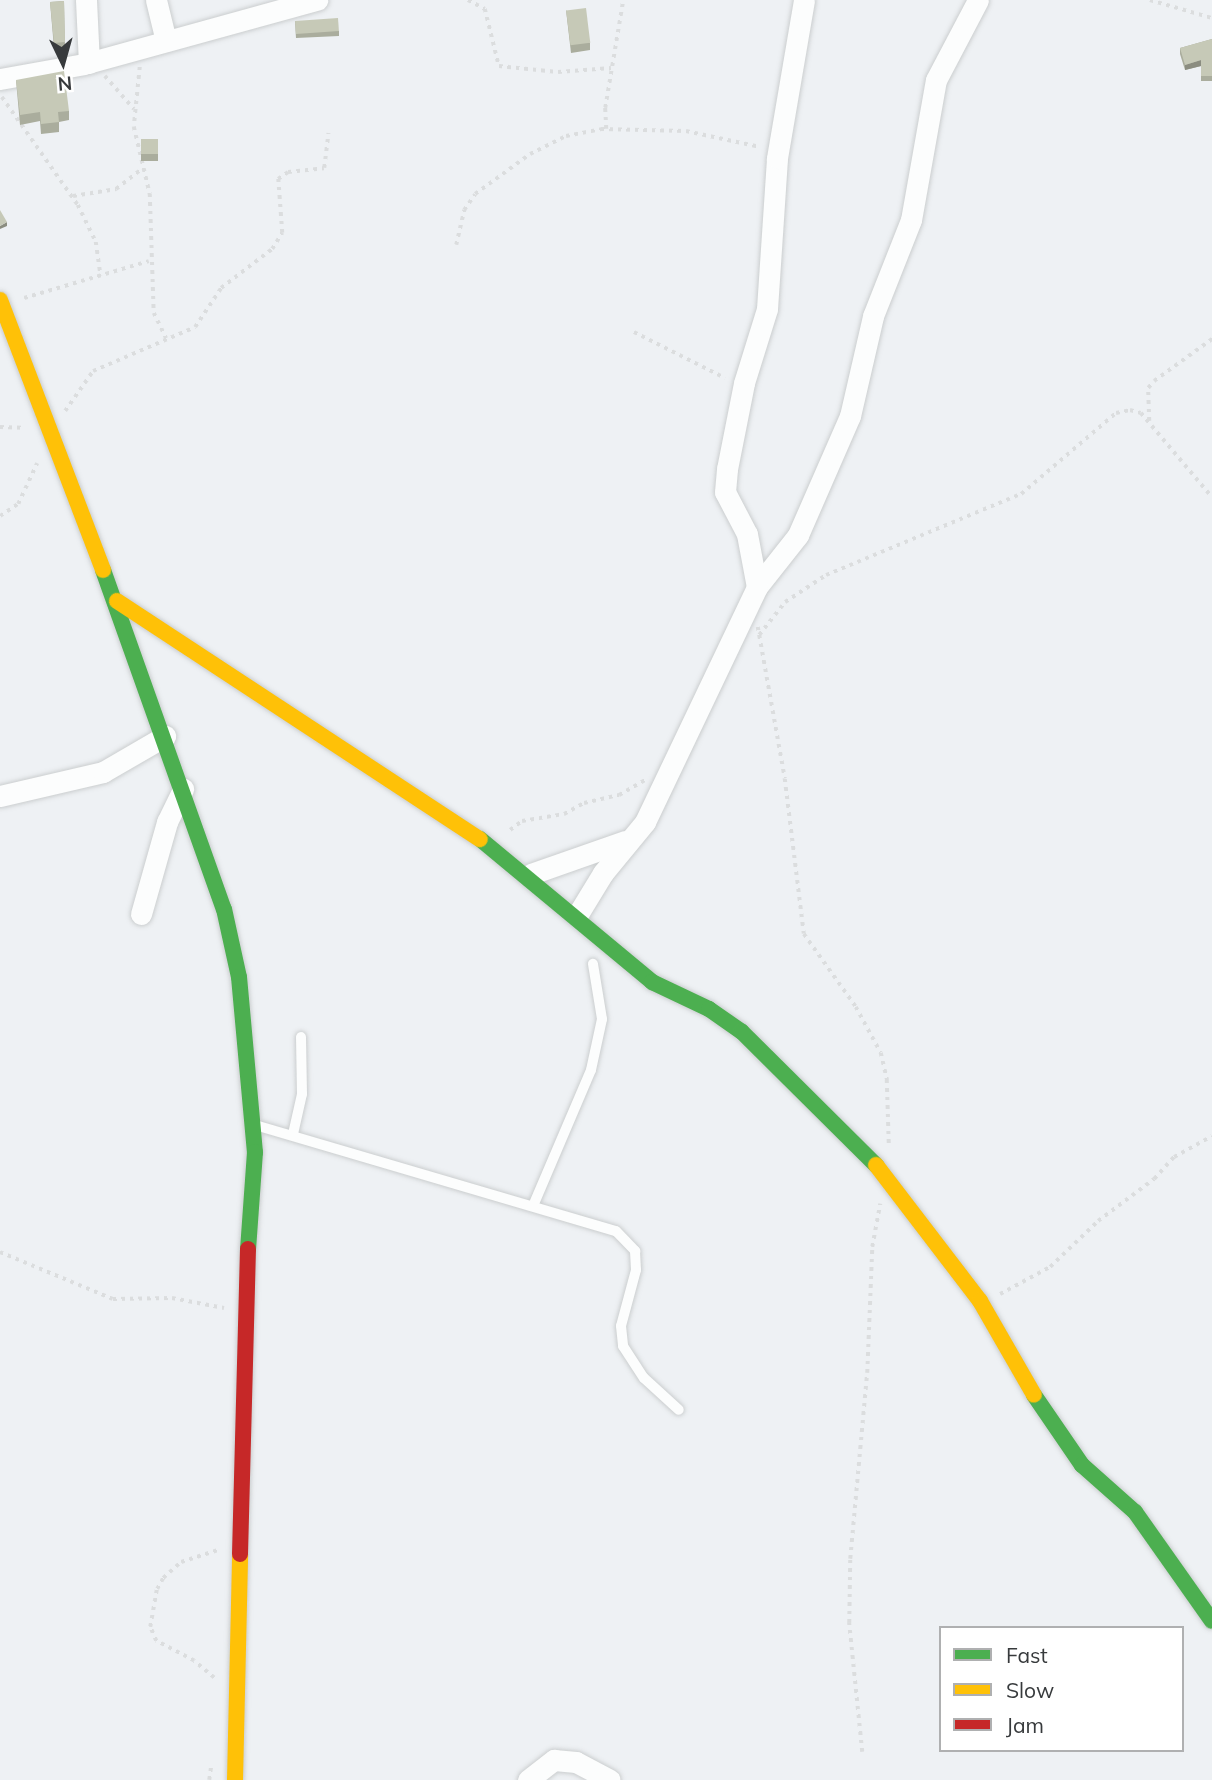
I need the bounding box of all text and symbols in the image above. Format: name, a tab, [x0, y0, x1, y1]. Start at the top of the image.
north arrow	[28, 28, 98, 98]
text: N	[57, 71, 73, 96]
legend	[939, 1626, 1184, 1752]
text: Fast	[1006, 1642, 1048, 1668]
text: Slow	[1006, 1677, 1054, 1703]
text: Jam	[1006, 1712, 1044, 1738]

